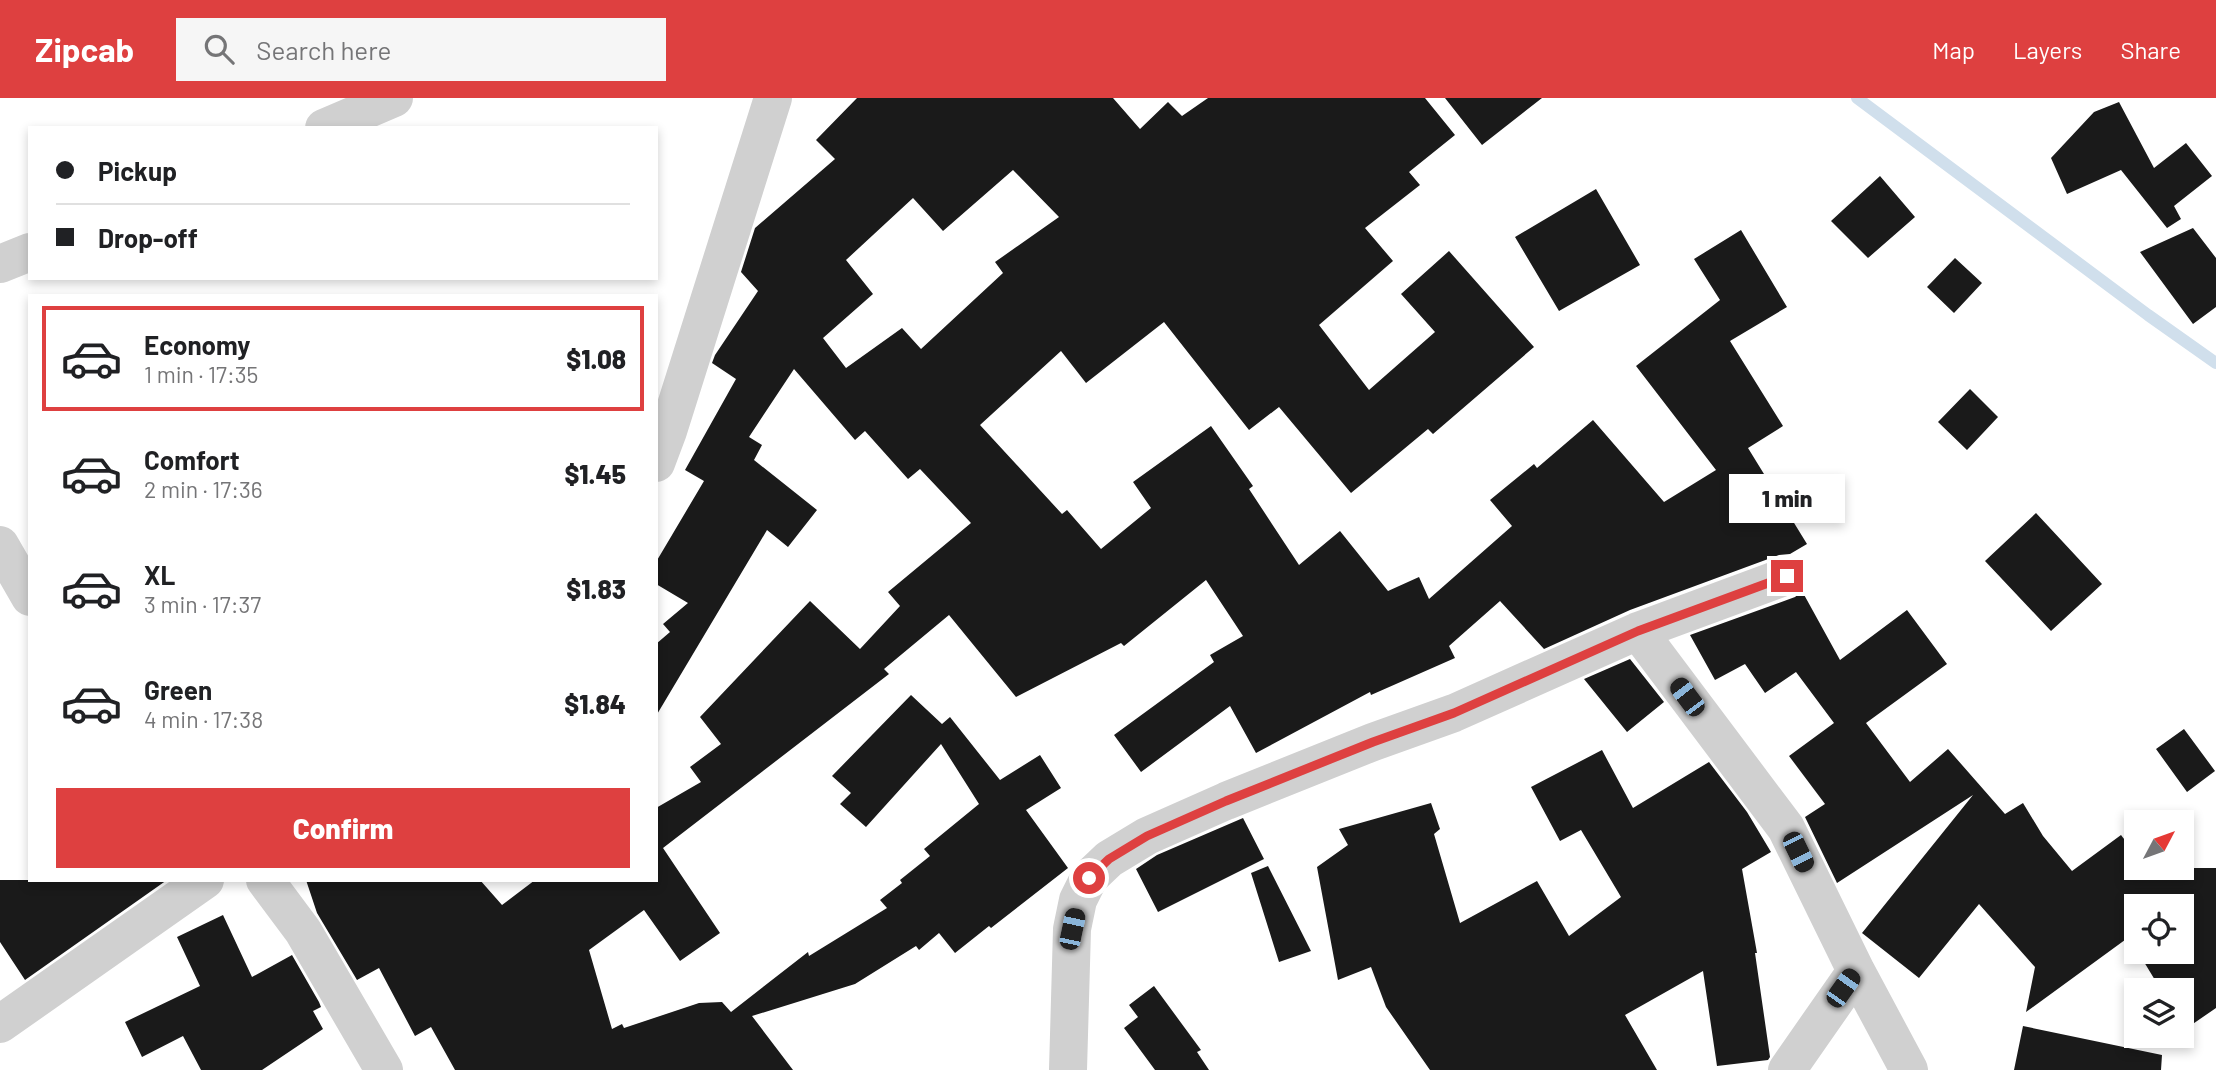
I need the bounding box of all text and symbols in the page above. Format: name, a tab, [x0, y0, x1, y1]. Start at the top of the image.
search box	[176, 18, 666, 81]
text: Zipcab	[35, 29, 134, 69]
icon: search	[200, 30, 238, 68]
text: Search here	[256, 34, 391, 65]
text: Map	[1932, 35, 1975, 64]
text: Layers	[2013, 35, 2082, 64]
text: Share	[2120, 35, 2181, 64]
text: Pickup	[98, 155, 177, 186]
text: Drop-off	[98, 222, 198, 253]
icon: car	[60, 327, 123, 390]
text: Economy	[144, 329, 250, 360]
text: $1.08	[566, 343, 626, 374]
text: 1 min · 17:35	[144, 360, 258, 388]
icon: car	[60, 442, 123, 505]
text: Comfort	[144, 444, 240, 475]
text: $1.45	[564, 458, 626, 489]
text: 2 min · 17:36	[144, 475, 263, 503]
callout: 1 min	[1729, 475, 1845, 524]
text: 1 min	[1762, 484, 1812, 512]
icon: car	[60, 557, 123, 620]
text: XL	[144, 559, 175, 590]
route end	[1771, 560, 1803, 592]
text: $1.83	[566, 573, 626, 604]
text: 3 min · 17:37	[144, 590, 261, 618]
icon: car	[60, 672, 123, 735]
text: Green	[144, 674, 212, 705]
car	[1666, 674, 1709, 720]
text: $1.84	[564, 688, 626, 719]
text: 4 min · 17:38	[144, 705, 263, 733]
button: Confirm	[56, 788, 630, 868]
north arrow	[2124, 810, 2194, 880]
map controls	[2124, 810, 2194, 1048]
car	[1780, 829, 1817, 875]
route start	[1073, 862, 1105, 894]
button: locate	[2124, 894, 2194, 964]
car	[1058, 906, 1087, 952]
car	[1823, 965, 1864, 1011]
button: layers	[2124, 978, 2194, 1048]

